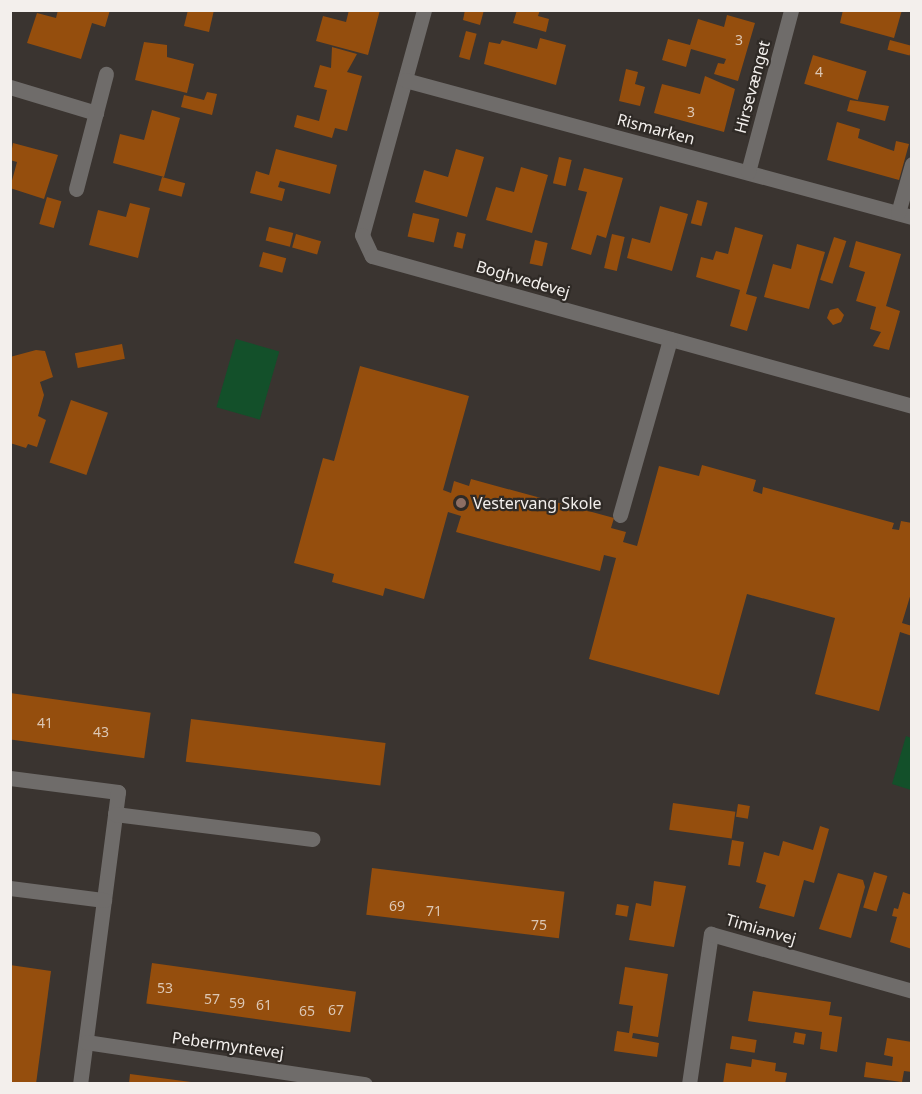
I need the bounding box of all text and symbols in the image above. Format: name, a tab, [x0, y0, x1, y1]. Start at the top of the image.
house number: 3	[735, 32, 743, 48]
street label: Hirsevænget	[730, 38, 774, 136]
house number: 4	[815, 64, 823, 80]
house number: 3	[687, 104, 695, 120]
street label: Rismarken	[615, 109, 697, 149]
street label: Boghvedevej	[474, 256, 572, 302]
place label: Vestervang Skole	[473, 493, 602, 513]
marker: Vestervang Skole	[454, 496, 468, 510]
house number: 41	[37, 715, 53, 731]
house number: 43	[93, 724, 109, 740]
house number: 69	[389, 898, 405, 914]
house number: 71	[426, 903, 442, 919]
street label: Timianvej	[724, 910, 798, 948]
house number: 75	[531, 917, 547, 933]
house number: 53	[157, 980, 173, 996]
house number: 57	[204, 991, 220, 1007]
house number: 59	[229, 995, 245, 1011]
house number: 61	[256, 997, 272, 1013]
house number: 67	[328, 1002, 344, 1018]
house number: 65	[299, 1003, 315, 1019]
street label: Pebermyntevej	[171, 1028, 285, 1062]

